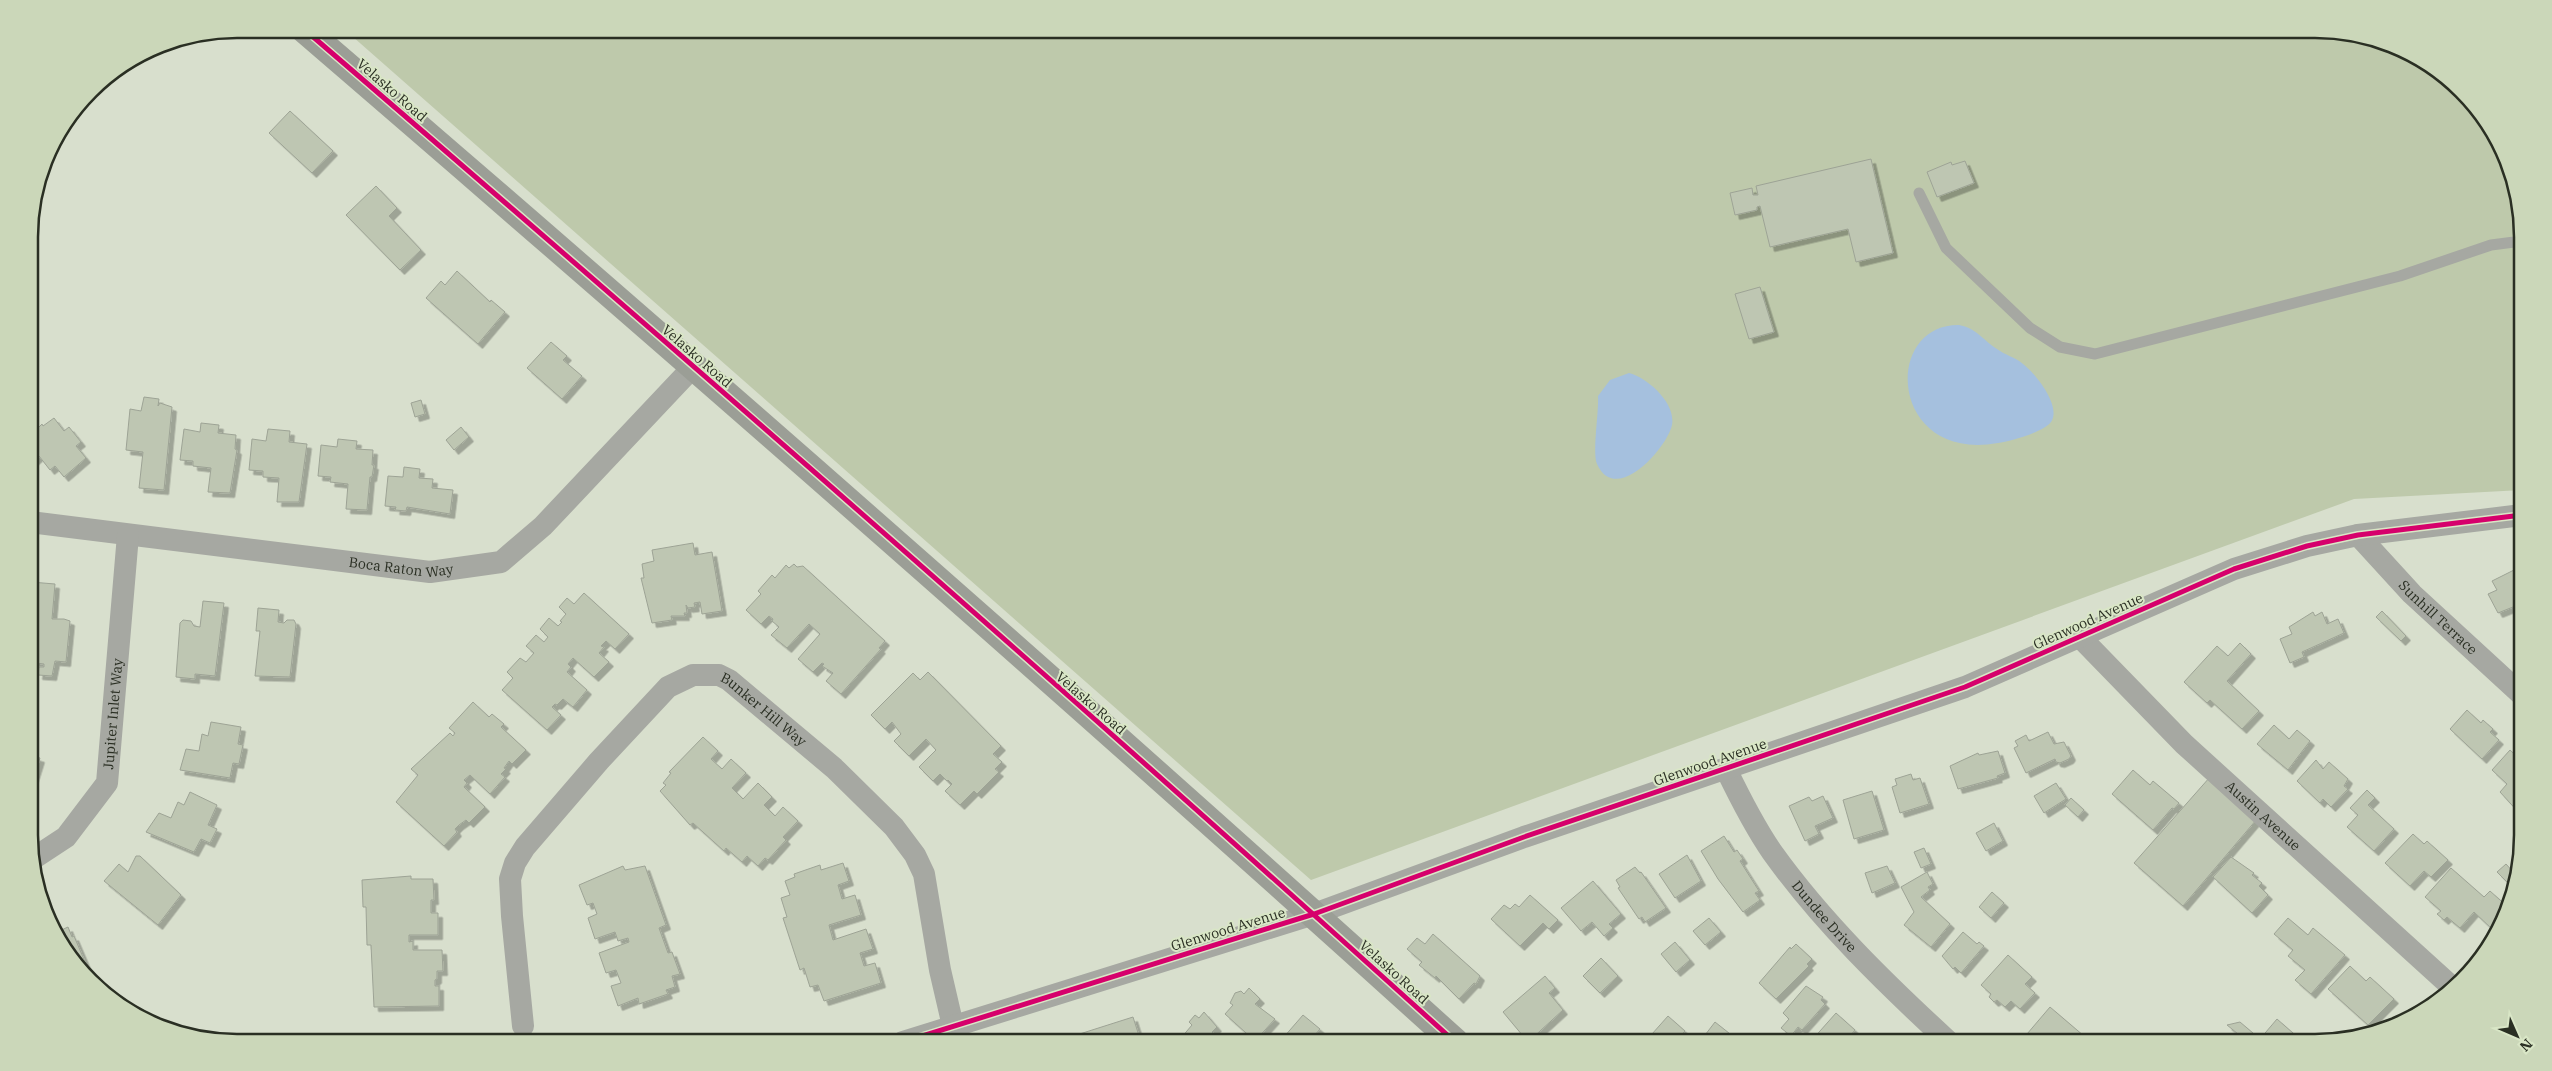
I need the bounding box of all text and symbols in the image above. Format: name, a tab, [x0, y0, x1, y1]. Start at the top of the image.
street label: Velasko Road	[353, 55, 431, 126]
street label: Velasko Road	[658, 321, 736, 392]
street label: Boca Raton Way	[348, 553, 455, 581]
street label: Sunhill Terrace	[2395, 576, 2481, 659]
street label: Glenwood Avenue	[2030, 589, 2146, 653]
street label: Jupiter Inlet Way	[99, 657, 127, 770]
street label: Bunker Hill Way	[718, 668, 811, 751]
street label: Velasko Road	[1052, 668, 1130, 739]
street label: Glenwood Avenue	[1651, 734, 1769, 790]
street label: Austin Avenue	[2222, 777, 2305, 855]
street label: Dundee Drive	[1788, 877, 1861, 956]
street label: Glenwood Avenue	[1169, 903, 1287, 955]
street label: Velasko Road	[1356, 936, 1433, 1008]
north arrow	[2492, 1011, 2542, 1061]
text: N	[2516, 1035, 2536, 1055]

